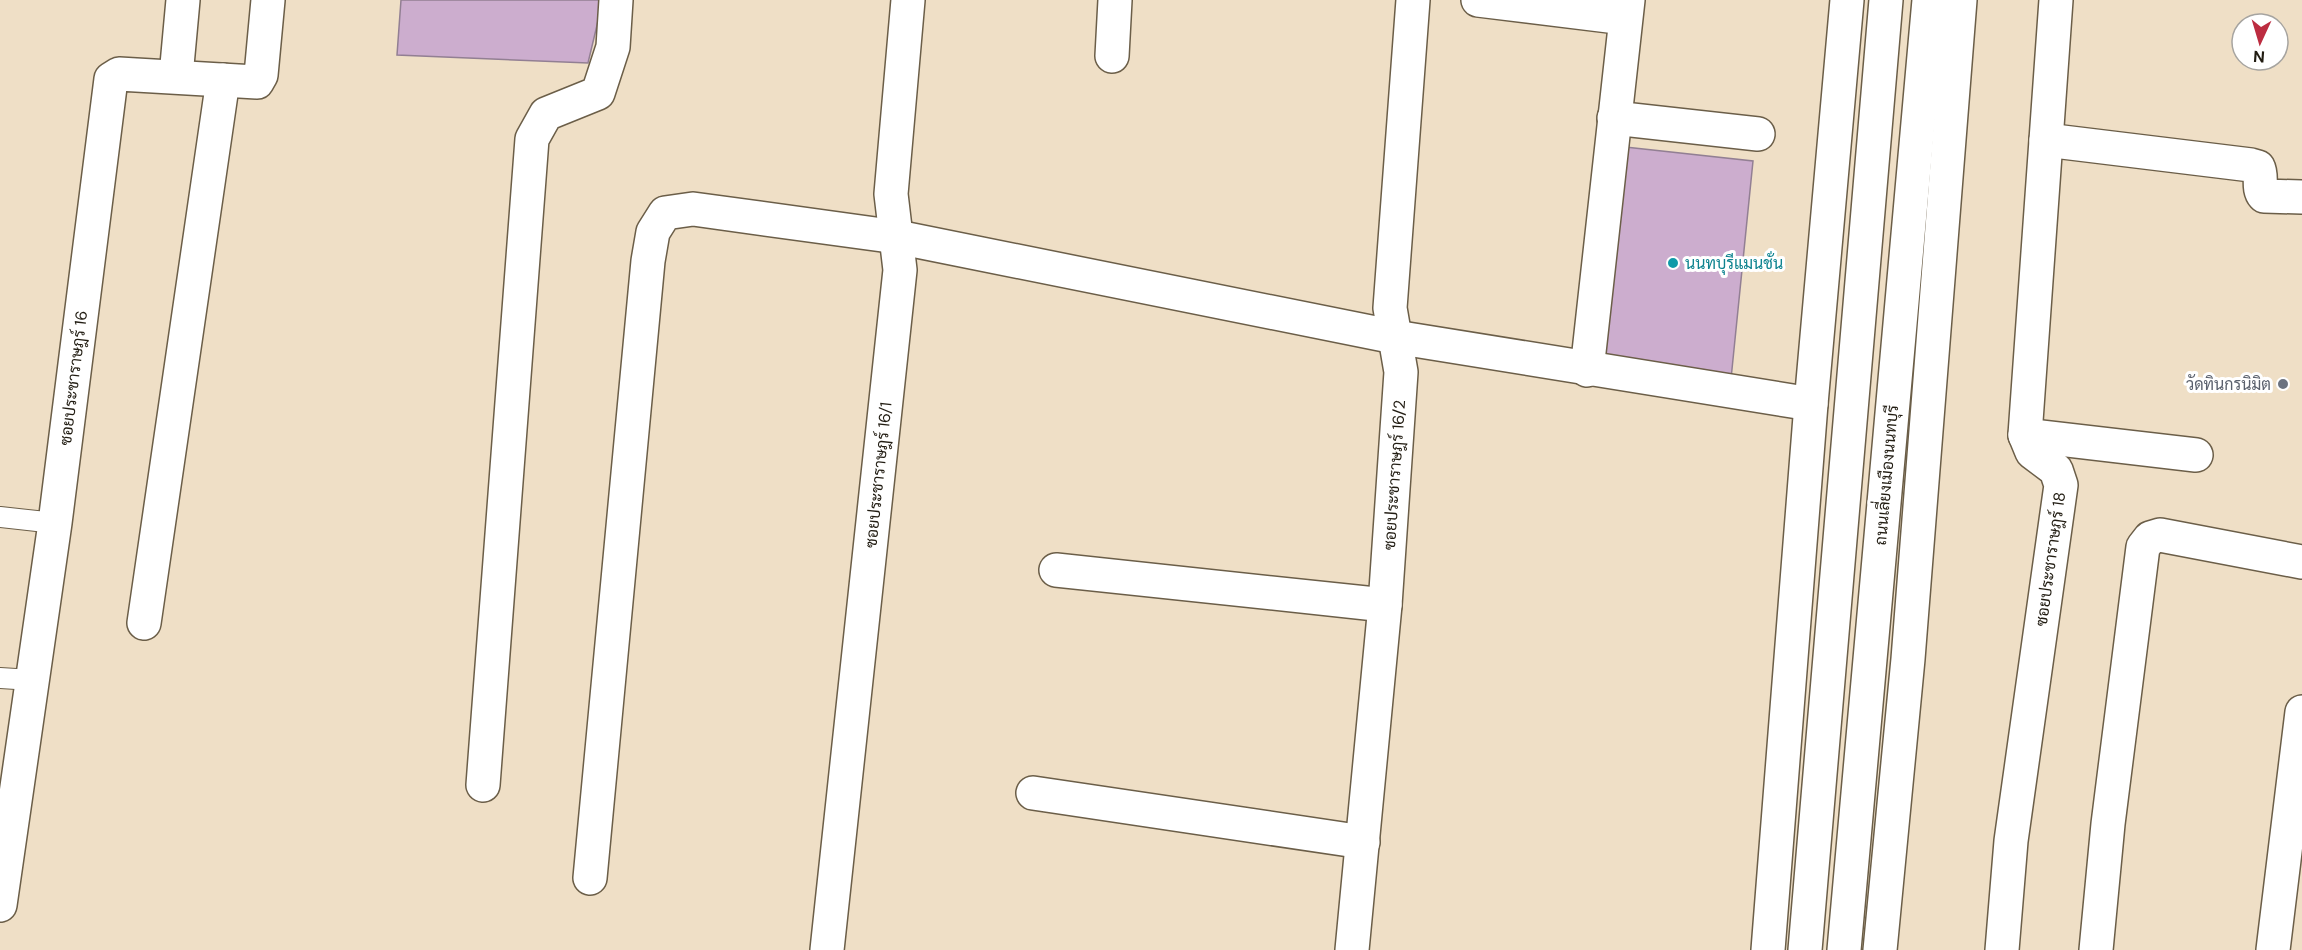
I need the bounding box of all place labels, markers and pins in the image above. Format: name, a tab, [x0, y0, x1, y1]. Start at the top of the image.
place label: นนทบุรีแมนชั่น	[1685, 250, 1783, 275]
marker: นนทบุรีแมนชั่น	[1666, 256, 1680, 270]
place label: วัดทินกรนิมิต	[2186, 374, 2271, 395]
marker: วัดทินกรนิมิต	[2276, 377, 2290, 391]

